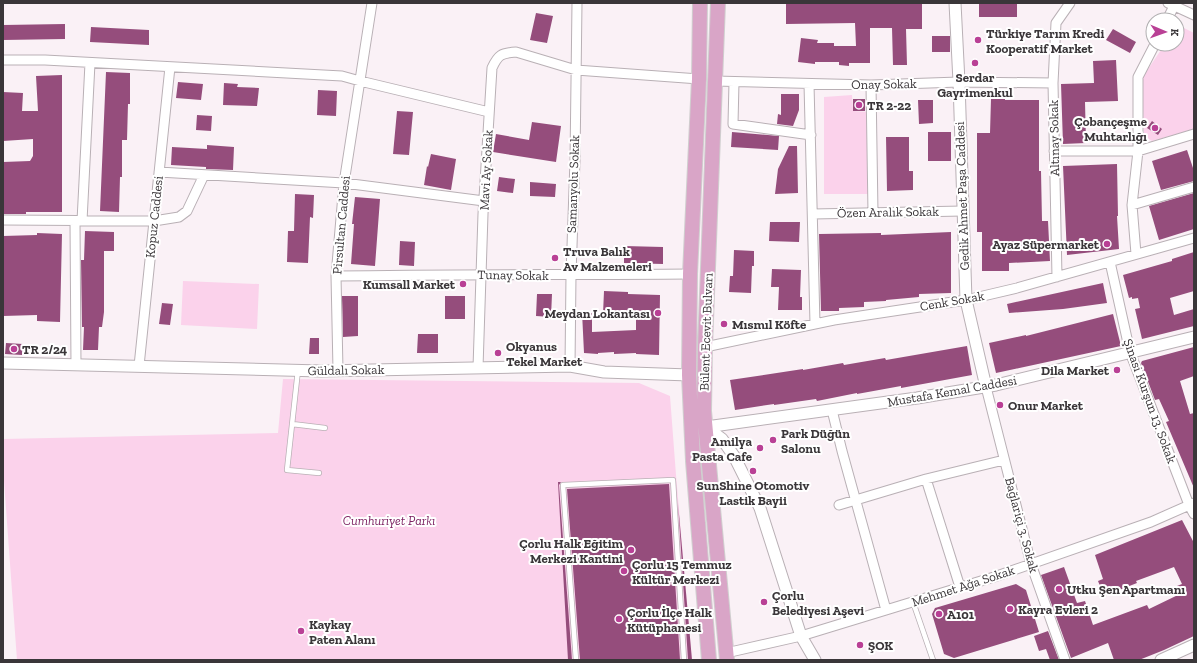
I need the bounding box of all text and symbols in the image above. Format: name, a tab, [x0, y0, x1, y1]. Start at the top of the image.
north arrow	[1145, 12, 1185, 52]
place label: Türkiye Tarım Kredi Kooperatif Market	[986, 26, 1105, 56]
text: K	[1168, 28, 1181, 37]
marker: Türkiye Tarım Kredi Kooperatif Market	[973, 35, 983, 45]
marker: Serdar Gayrimenkul	[970, 58, 980, 68]
place label: Serdar Gayrimenkul	[937, 70, 1013, 100]
street label: Onay Sokak	[851, 76, 917, 92]
place label: TR 2-22	[867, 98, 911, 113]
street label: Altınay Sokak	[1046, 99, 1062, 176]
marker: TR 2-22	[854, 100, 864, 110]
place label: Çobançeşme Muhtarlığı	[1074, 114, 1148, 144]
street label: Gedik Ahmet Paşa Caddesi	[952, 121, 972, 271]
marker: Çobançeşme Muhtarlığı	[1150, 123, 1160, 133]
street label: Mavi Ay Sokak	[476, 129, 496, 211]
street label: Samanyolu Sokak	[564, 134, 582, 233]
street label: Kopuz Caddesi	[142, 175, 166, 259]
street label: Pirsultan Caddesi	[329, 175, 353, 275]
street label: Özen Aralık Sokak	[837, 204, 939, 220]
place label: Ayaz Süpermarket	[992, 237, 1100, 252]
marker: Ayaz Süpermarket	[1102, 239, 1112, 249]
place label: Truva Balık Av Malzemeleri	[563, 244, 652, 274]
marker: Truva Balık Av Malzemeleri	[550, 253, 560, 263]
street label: Tunay Sokak	[477, 267, 549, 283]
street label: Bülent Ecevit Bulvarı	[696, 272, 716, 391]
place label: Kumsall Market	[363, 277, 456, 292]
marker: Kumsall Market	[458, 279, 468, 289]
street label: Cenk Sokak	[919, 288, 986, 314]
place label: Meydan Lokantası	[544, 306, 650, 321]
marker: Meydan Lokantası	[653, 308, 663, 318]
place label: Mısmıl Köfte	[732, 317, 807, 332]
marker: Mısmıl Köfte	[719, 319, 729, 329]
street label: Şinasi Kurşun 13. Sokak	[1120, 337, 1180, 466]
place label: Okyanus Tekel Market	[506, 339, 583, 369]
place label: TR 2/24	[22, 342, 68, 357]
marker: TR 2/24	[9, 344, 19, 354]
marker: Okyanus Tekel Market	[493, 348, 503, 358]
street label: Güldalı Sokak	[308, 362, 385, 378]
place label: Dila Market	[1041, 363, 1110, 378]
marker: Dila Market	[1112, 365, 1122, 375]
street label: Mustafa Kemal Caddesi	[886, 372, 1018, 410]
place label: Onur Market	[1008, 398, 1084, 413]
marker: Onur Market	[995, 400, 1005, 410]
place label: Park Düğün Salonu	[781, 426, 850, 456]
place label: Amilya Pasta Cafe	[692, 434, 753, 464]
marker: Park Düğün Salonu	[768, 435, 778, 445]
marker: Amilya Pasta Cafe	[755, 443, 765, 453]
marker: SunShine Otomotiv Lastik Bayii	[748, 466, 758, 476]
street label: Bağlariçi 3. Sokak	[1002, 476, 1042, 575]
place label: SunShine Otomotiv Lastik Bayii	[697, 478, 810, 508]
park label: Cumhuriyet Parkı	[343, 513, 435, 528]
place label: Çorlu Halk Eğitim Merkezi Kantini	[519, 536, 624, 566]
marker: Çorlu Halk Eğitim Merkezi Kantini	[626, 545, 636, 555]
place label: Çorlu 15 Temmuz Kültür Merkezi	[632, 557, 732, 587]
street label: Mehmet Ağa Sokak	[910, 562, 1017, 610]
marker: Çorlu 15 Temmuz Kültür Merkezi	[619, 566, 629, 576]
place label: Utku Şen Apartmanı	[1067, 582, 1185, 597]
marker: Utku Şen Apartmanı	[1054, 584, 1064, 594]
place label: Çorlu Belediyesi Aşevi	[772, 588, 864, 618]
marker: Çorlu Belediyesi Aşevi	[759, 597, 769, 607]
place label: Kayra Evleri 2	[1018, 602, 1098, 617]
marker: Kayra Evleri 2	[1005, 604, 1015, 614]
place label: Çorlu İlçe Halk Kütüphanesi	[627, 605, 712, 635]
place label: A101	[947, 607, 975, 622]
marker: A101	[934, 609, 944, 619]
marker: Çorlu İlçe Halk Kütüphanesi	[614, 614, 624, 624]
place label: Kaykay Paten Alanı	[309, 617, 375, 647]
marker: Kaykay Paten Alanı	[296, 626, 306, 636]
place label: ŞOK	[868, 638, 893, 653]
marker: ŞOK	[855, 640, 865, 650]

